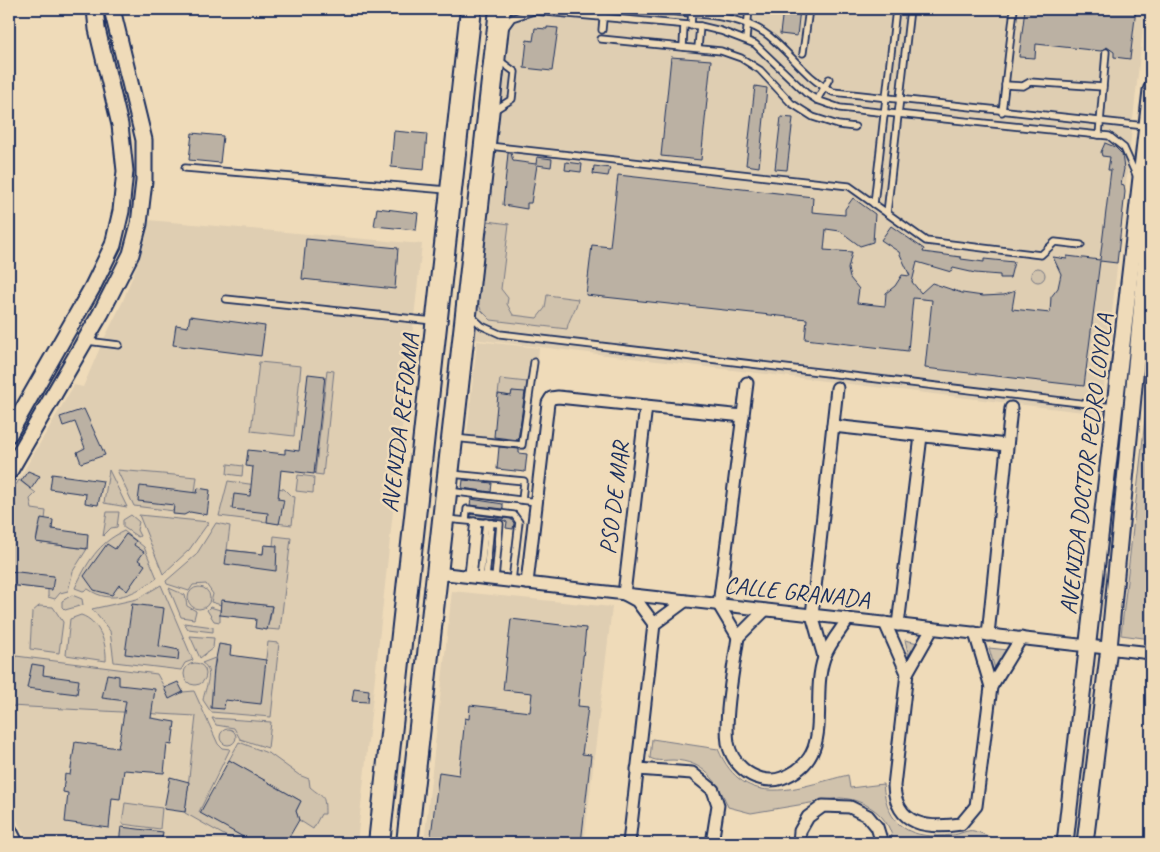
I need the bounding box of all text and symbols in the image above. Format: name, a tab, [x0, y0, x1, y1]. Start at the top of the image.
street label: AVENIDA DOCTOR PEDRO LOYOLA	[1053, 311, 1119, 616]
street label: AVENIDA REFORMA	[374, 331, 426, 514]
street label: PSO DE MAR	[592, 438, 636, 556]
street label: CALLE GRANADA	[723, 569, 872, 615]

